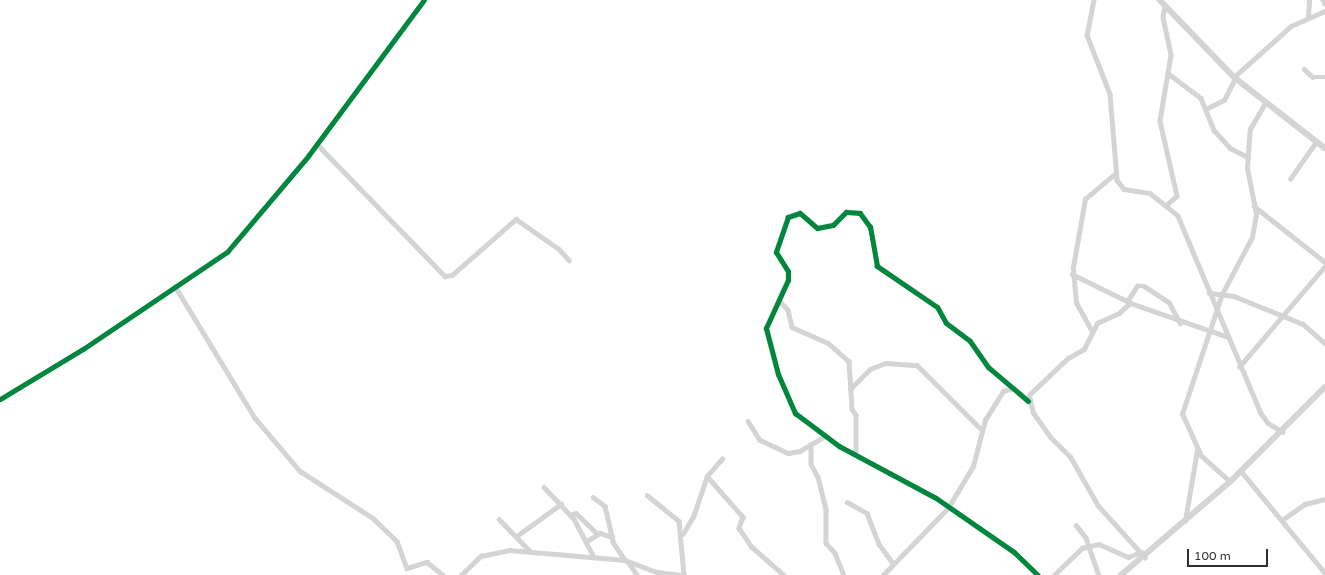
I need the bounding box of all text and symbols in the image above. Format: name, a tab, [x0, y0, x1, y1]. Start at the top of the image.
scale bar	[1189, 541, 1270, 567]
text: 100 m	[1194, 549, 1231, 563]

